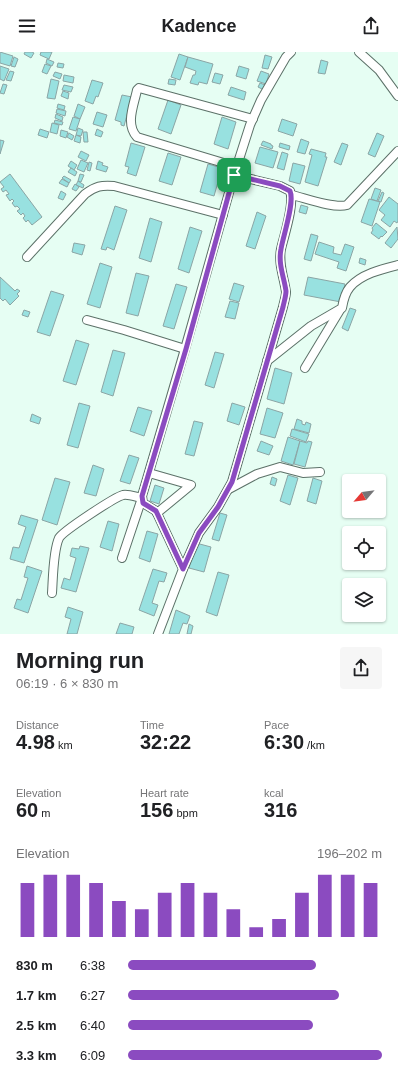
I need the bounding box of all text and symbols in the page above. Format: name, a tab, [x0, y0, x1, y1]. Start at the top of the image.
icon: menu	[16, 15, 38, 37]
icon: share	[360, 15, 382, 37]
text: Kadence	[161, 16, 237, 36]
pin	[217, 158, 251, 192]
icon: arrive	[223, 164, 245, 186]
north arrow	[342, 474, 386, 518]
map controls	[342, 474, 386, 622]
button: locate	[342, 526, 386, 570]
button: layers	[342, 578, 386, 622]
button: share	[340, 647, 382, 689]
text: Morning run	[16, 648, 144, 673]
text: 06:19 · 6 × 830 m	[16, 676, 118, 691]
text: Distance	[16, 719, 59, 731]
text: Time	[140, 719, 164, 731]
text: Pace	[264, 719, 289, 731]
text: 4.98	[16, 731, 55, 753]
text: 32:22	[140, 731, 191, 753]
text: 6:30	[264, 731, 304, 753]
text: km	[55, 739, 73, 751]
text: /km	[304, 739, 325, 751]
text: Elevation	[16, 787, 61, 799]
text: Heart rate	[140, 787, 189, 799]
text: kcal	[264, 787, 284, 799]
text: 60	[16, 799, 38, 821]
text: 156	[140, 799, 173, 821]
text: 316	[264, 799, 297, 821]
text: m	[38, 807, 50, 819]
text: bpm	[173, 807, 198, 819]
text: Elevation	[16, 846, 69, 861]
text: 196–202 m	[317, 846, 382, 861]
text: 830 m	[16, 958, 53, 973]
text: 6:38	[80, 958, 105, 973]
text: 1.7 km	[16, 988, 56, 1003]
text: 6:27	[80, 988, 105, 1003]
text: 2.5 km	[16, 1018, 56, 1033]
text: 6:40	[80, 1018, 105, 1033]
text: 3.3 km	[16, 1048, 56, 1063]
text: 6:09	[80, 1048, 105, 1063]

